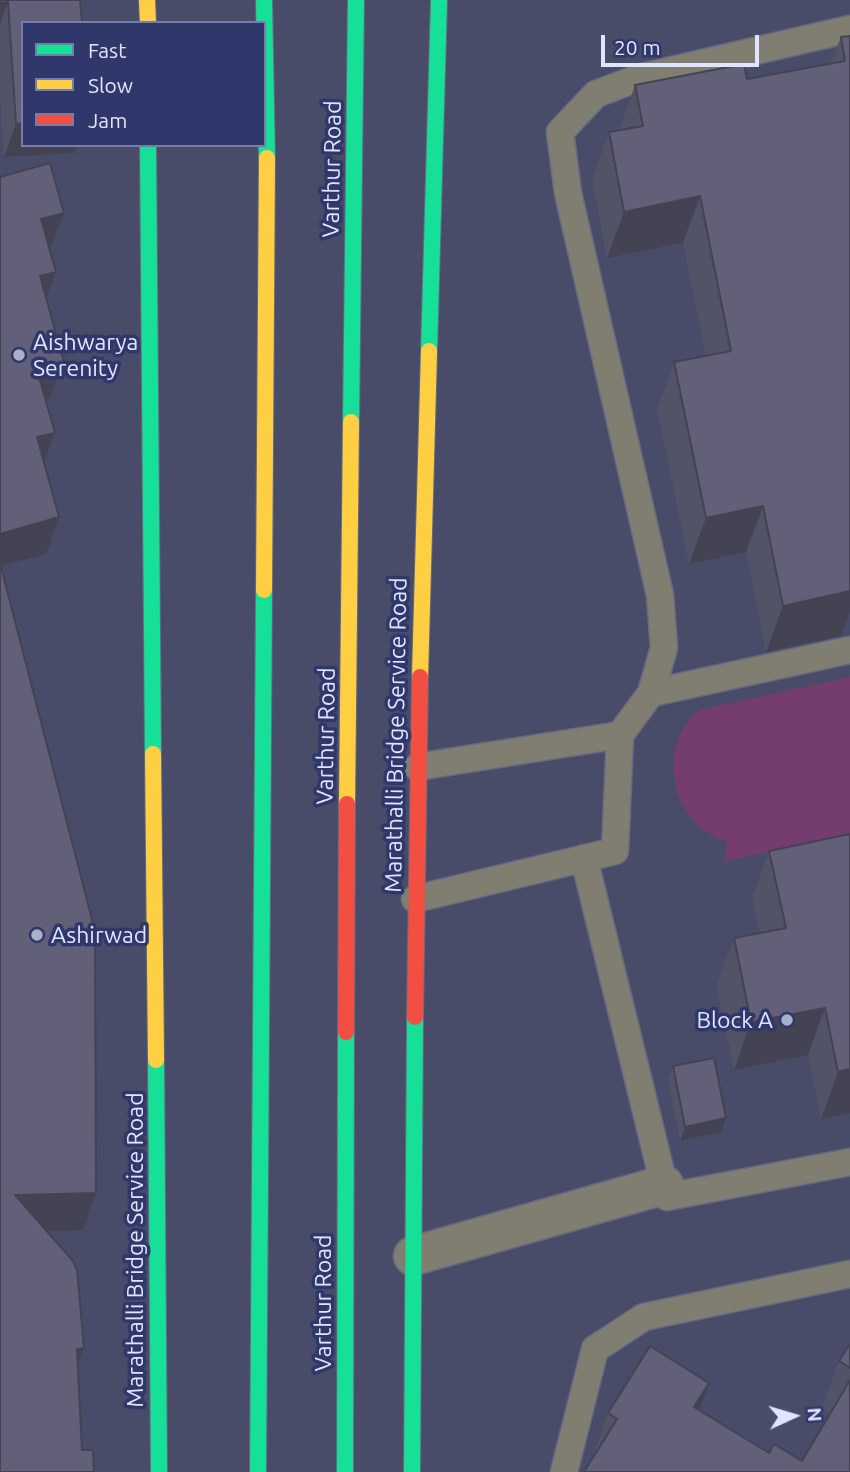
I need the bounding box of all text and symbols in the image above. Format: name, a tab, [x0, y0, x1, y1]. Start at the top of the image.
legend	[21, 21, 266, 147]
scale bar	[605, 21, 762, 65]
text: 20 m	[614, 35, 661, 59]
text: Fast	[88, 38, 126, 62]
text: Slow	[88, 73, 133, 97]
street label: Varthur Road	[317, 100, 347, 238]
text: Jam	[88, 108, 127, 132]
place label: Aishwarya Serenity	[33, 328, 138, 382]
marker: Aishwarya Serenity	[11, 347, 27, 363]
street label: Marathalli Bridge Service Road	[379, 577, 413, 893]
street label: Varthur Road	[311, 667, 341, 805]
place label: Ashirwad	[51, 921, 147, 949]
marker: Ashirwad	[29, 927, 45, 943]
place label: Block A	[696, 1006, 773, 1034]
marker: Block A	[779, 1012, 795, 1028]
street label: Marathalli Bridge Service Road	[121, 1092, 149, 1408]
street label: Varthur Road	[309, 1234, 337, 1372]
north arrow	[759, 1381, 829, 1451]
text: N	[803, 1407, 826, 1422]

